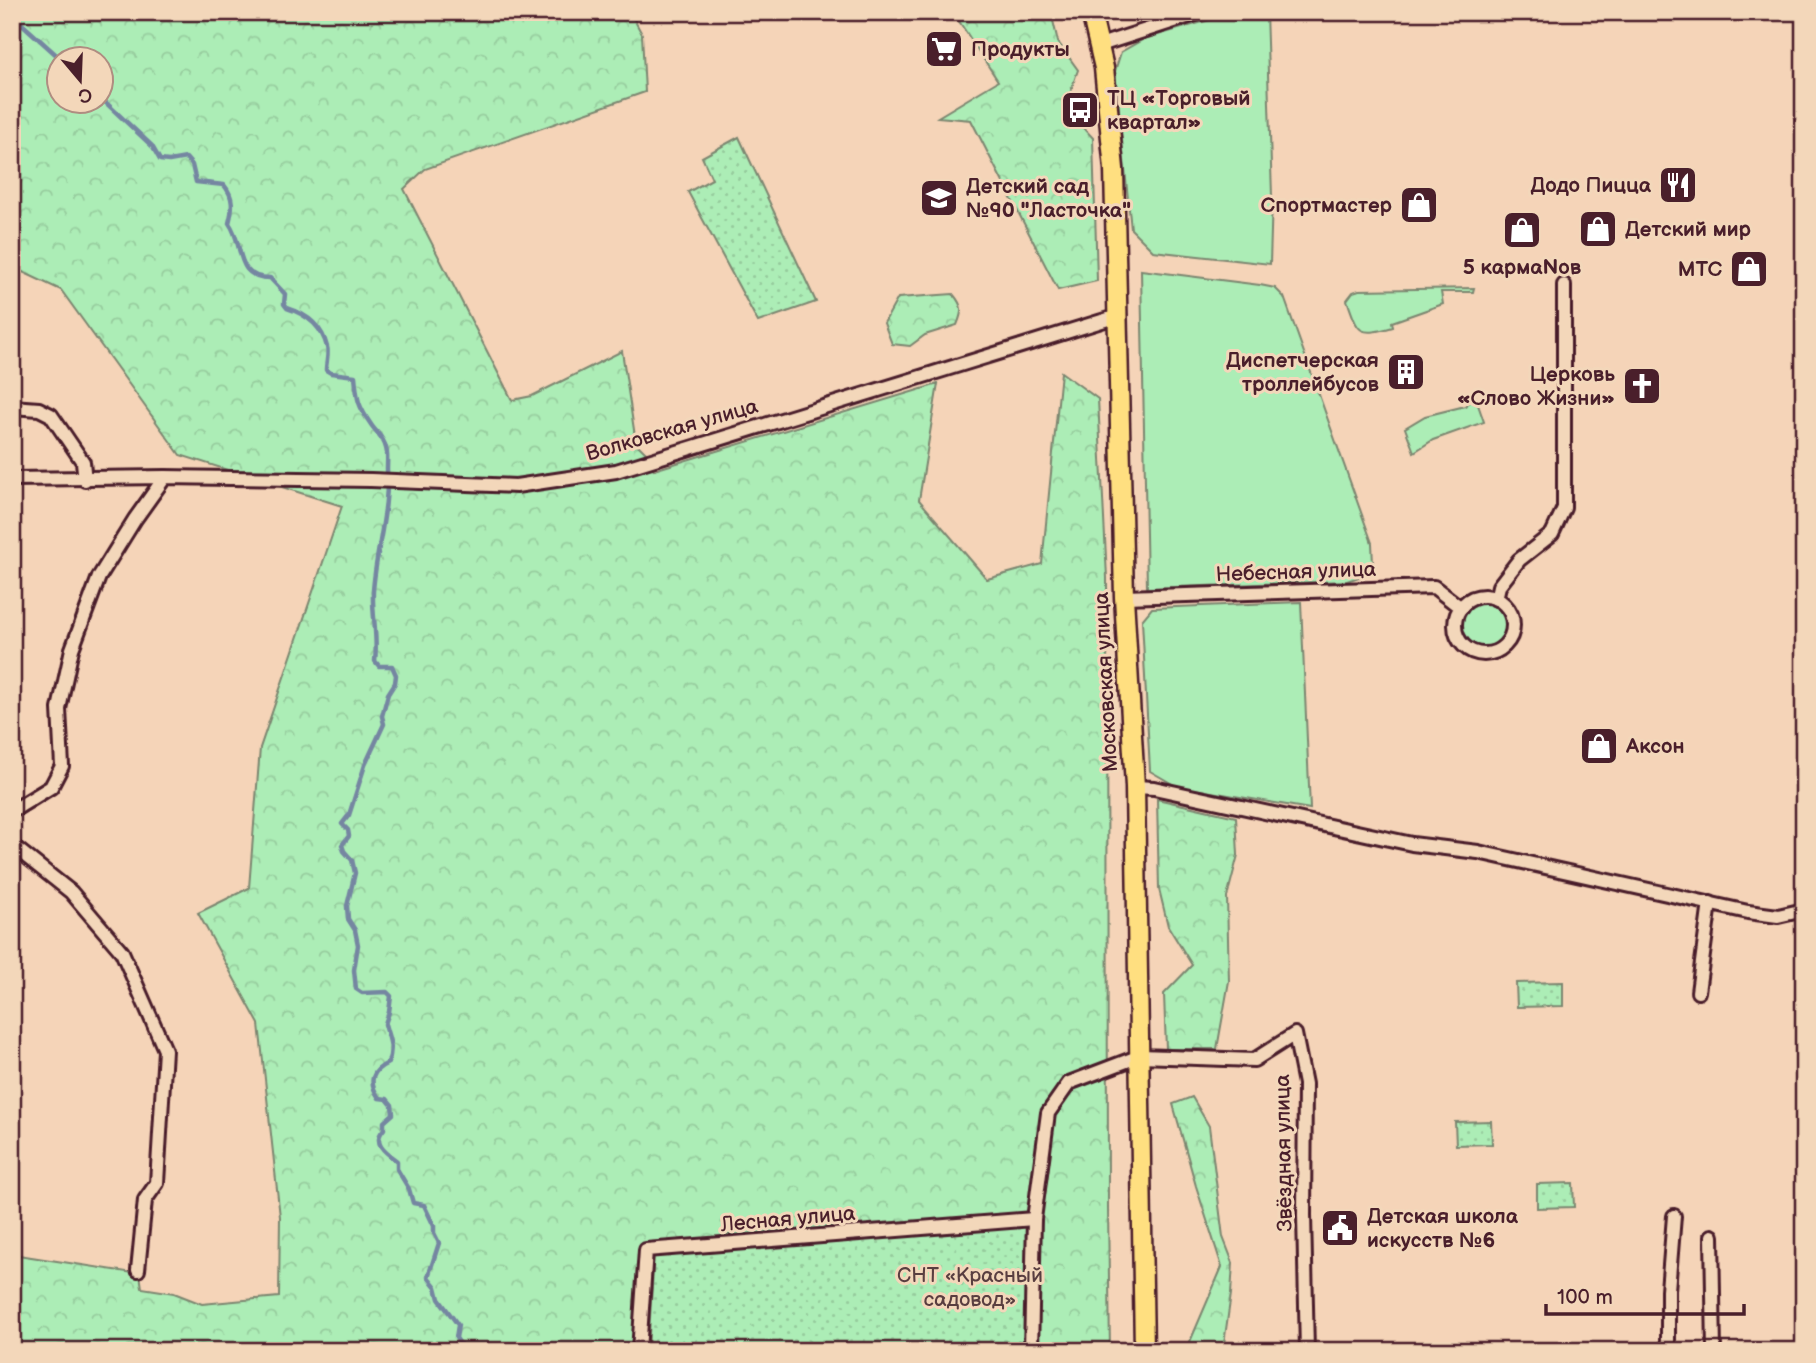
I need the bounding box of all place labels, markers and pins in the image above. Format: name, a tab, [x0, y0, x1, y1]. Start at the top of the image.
supermarket icon: Продукты	[923, 28, 965, 70]
place label: Продукты	[971, 37, 1070, 62]
place label: ТЦ «Торговый квартал»	[1107, 86, 1250, 135]
bus stop icon: ТЦ «Торговый квартал»	[1059, 89, 1101, 131]
restaurant icon: Додо Пицца	[1657, 164, 1699, 206]
place label: Додо Пицца	[1531, 173, 1652, 198]
place label: Детский сад №90 "Ласточка"	[966, 174, 1131, 223]
school or university icon: Детский сад №90 "Ласточка"	[918, 177, 960, 219]
shop icon: Спортмастер	[1398, 184, 1440, 226]
place label: Спортмастер	[1261, 193, 1393, 218]
shop icon: Детский мир	[1577, 208, 1619, 250]
shop icon: 5 кармаNов	[1501, 209, 1543, 251]
place label: Детский мир	[1625, 217, 1752, 242]
shop icon: МТС	[1728, 248, 1770, 290]
place label: 5 кармаNов	[1463, 255, 1582, 280]
place label: МТС	[1678, 257, 1722, 282]
place label: Диспетчерская троллейбусов	[1226, 348, 1380, 397]
building icon: Диспетчерская троллейбусов	[1385, 351, 1427, 393]
place label: Церковь «Слово Жизни»	[1457, 362, 1615, 411]
church icon: Церковь «Слово Жизни»	[1621, 365, 1663, 407]
shop icon: Аксон	[1578, 725, 1620, 767]
place label: Аксон	[1625, 734, 1684, 759]
place label: Детская школа искусств №6	[1367, 1204, 1519, 1253]
public building icon: Детская школа искусств №6	[1319, 1207, 1361, 1249]

